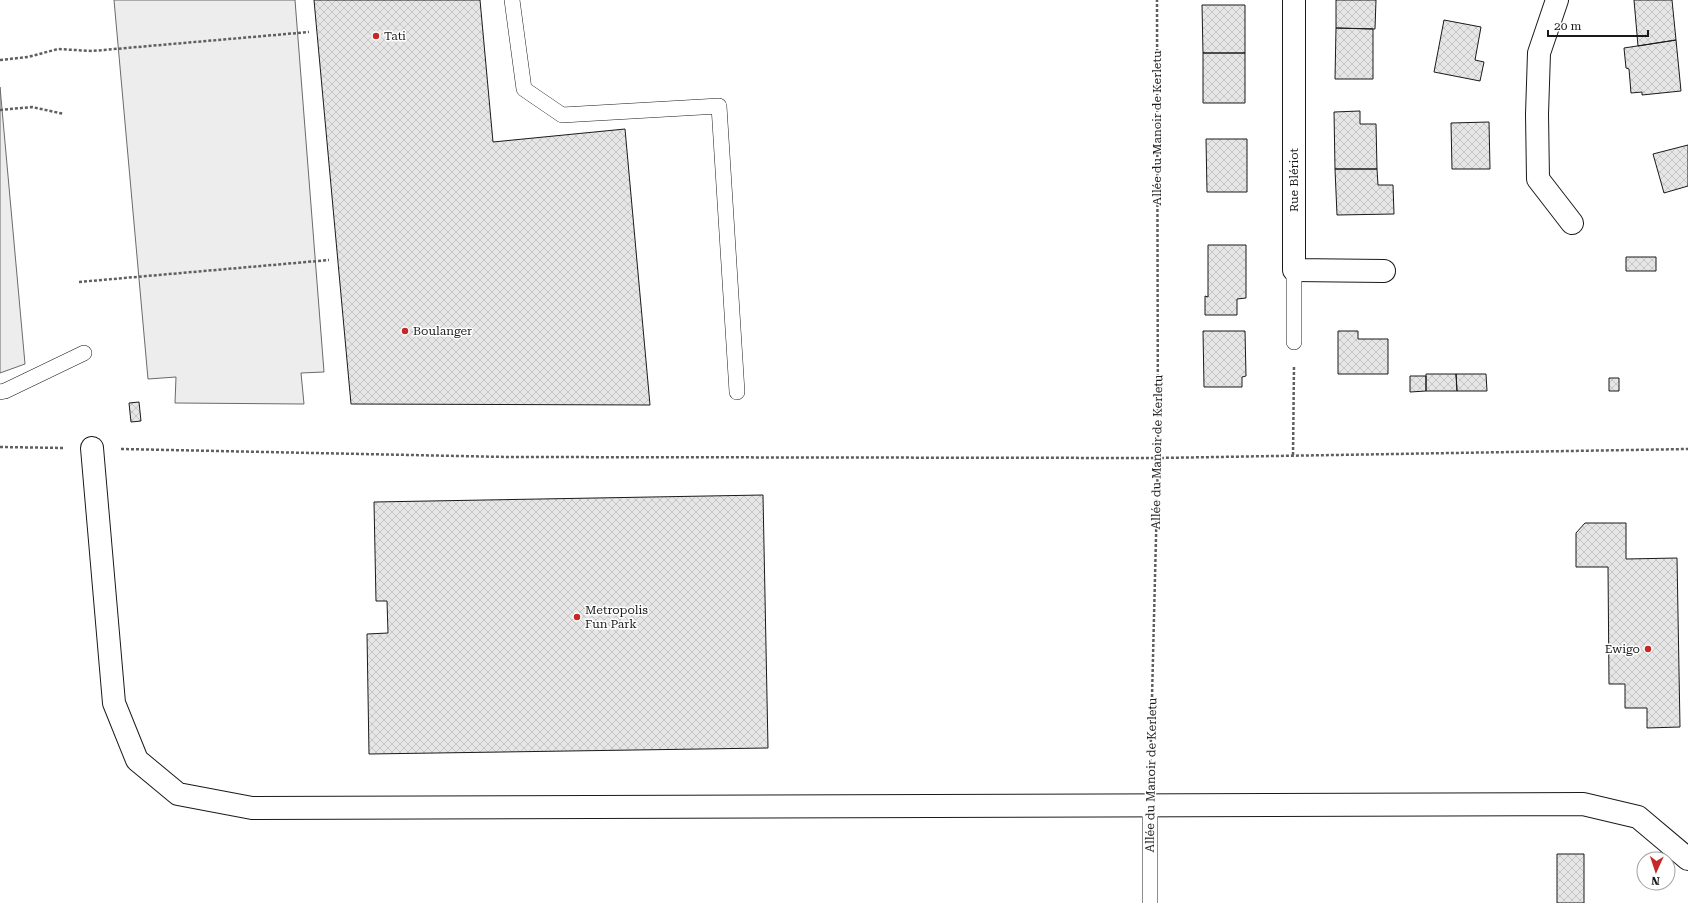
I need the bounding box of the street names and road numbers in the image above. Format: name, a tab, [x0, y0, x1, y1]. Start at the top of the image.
street label: Allée du Manoir de Kerletu	[1150, 50, 1164, 205]
street label: Rue Blériot	[1287, 147, 1301, 212]
street label: Allée du Manoir de Kerletu	[1149, 374, 1165, 530]
street label: Allée du Manoir de Kerletu	[1143, 697, 1159, 853]

